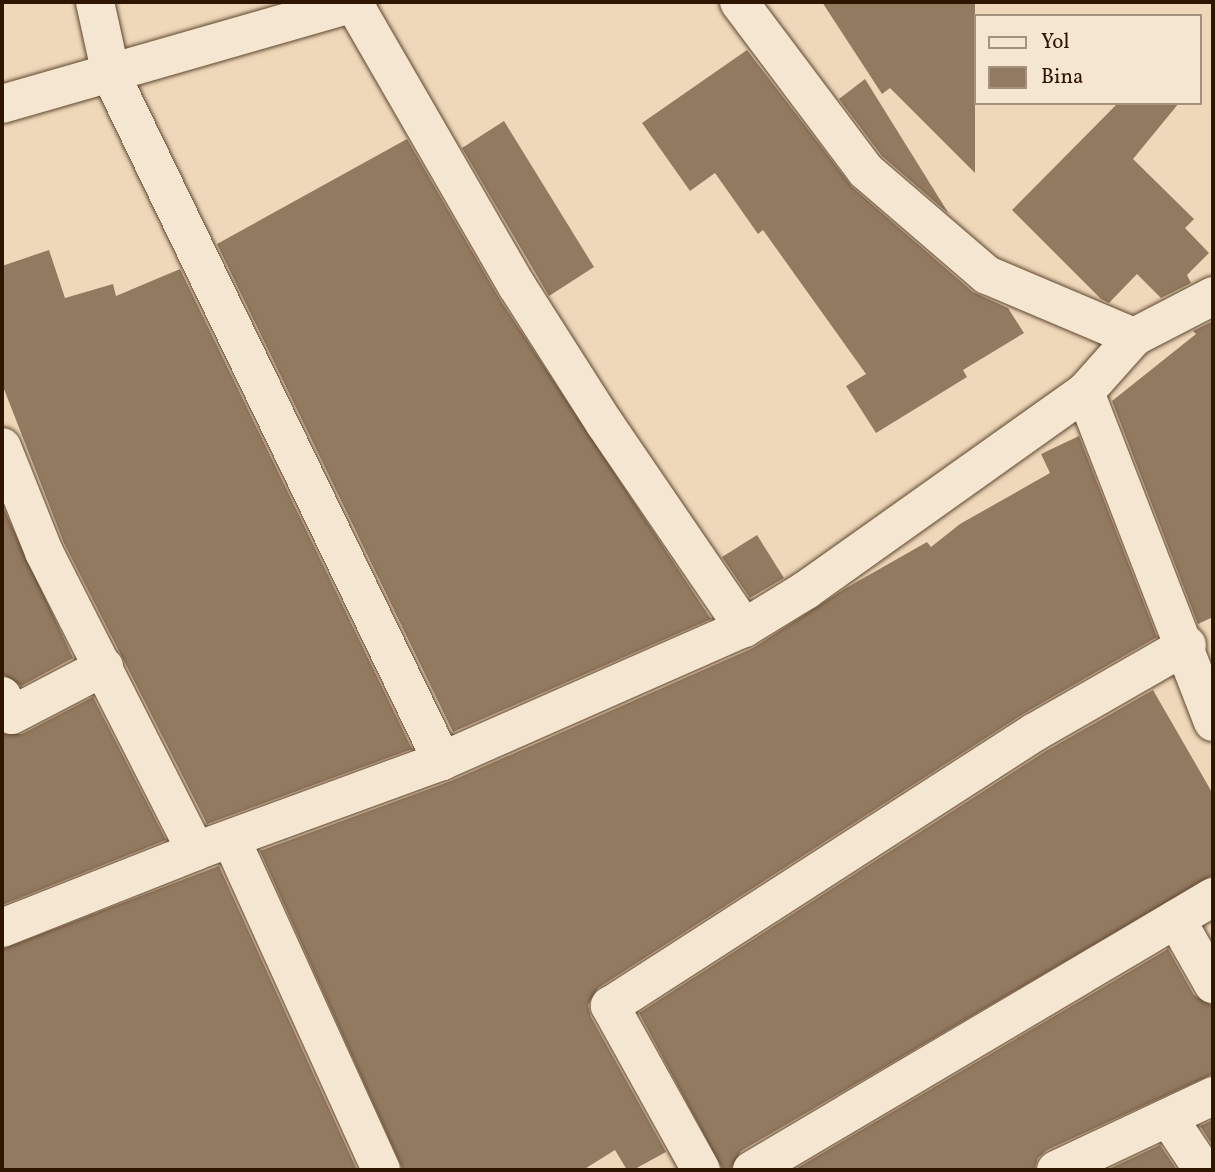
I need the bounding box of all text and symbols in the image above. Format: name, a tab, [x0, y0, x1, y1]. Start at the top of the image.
legend	[974, 14, 1201, 105]
text: Yol	[1041, 28, 1070, 57]
text: Bina	[1041, 63, 1083, 92]

